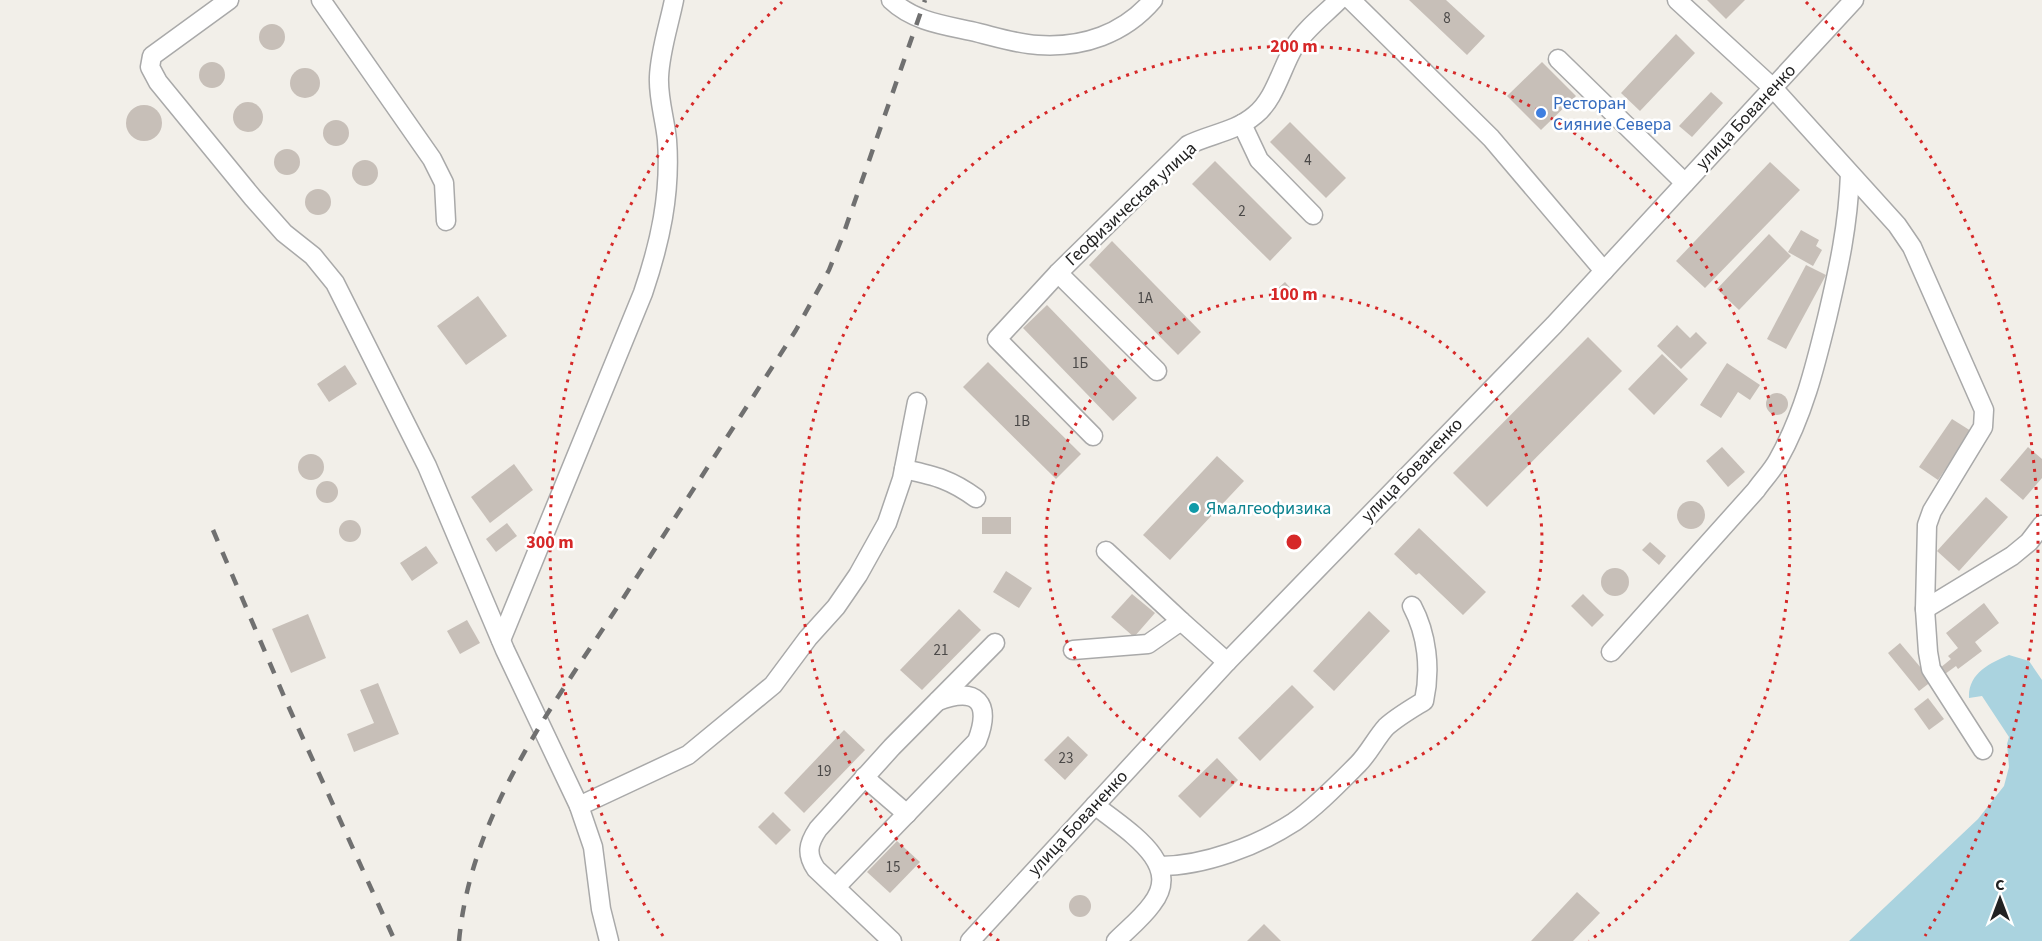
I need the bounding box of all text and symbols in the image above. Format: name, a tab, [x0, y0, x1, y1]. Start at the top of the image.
house number: 8	[1443, 8, 1451, 29]
text: 200 m	[1270, 34, 1318, 59]
street label: улица Бованенко	[1690, 58, 1802, 176]
place label: Ресторан Сияние Севера	[1553, 91, 1672, 137]
marker: Ресторан Сияние Севера	[1534, 106, 1548, 120]
street label: Геофизическая улица	[1060, 136, 1202, 272]
house number: 4	[1304, 150, 1312, 171]
house number: 2	[1238, 201, 1246, 222]
text: 100 m	[1270, 282, 1318, 307]
house number: 1А	[1137, 288, 1154, 309]
house number: 1Б	[1072, 353, 1088, 374]
house number: 1В	[1014, 411, 1030, 432]
street label: улица Бованенко	[1356, 412, 1468, 528]
place label: Ямалгеофизика	[1206, 496, 1331, 521]
marker: Ямалгеофизика	[1187, 501, 1201, 515]
text: 300 m	[526, 530, 574, 555]
centre of rings	[1284, 532, 1304, 552]
house number: 21	[934, 640, 948, 661]
house number: 23	[1059, 748, 1073, 769]
house number: 19	[817, 761, 831, 782]
street label: улица Бованенко	[1022, 764, 1134, 882]
house number: 15	[886, 857, 900, 878]
north arrow	[1970, 869, 2030, 929]
text: С	[1995, 874, 2005, 896]

